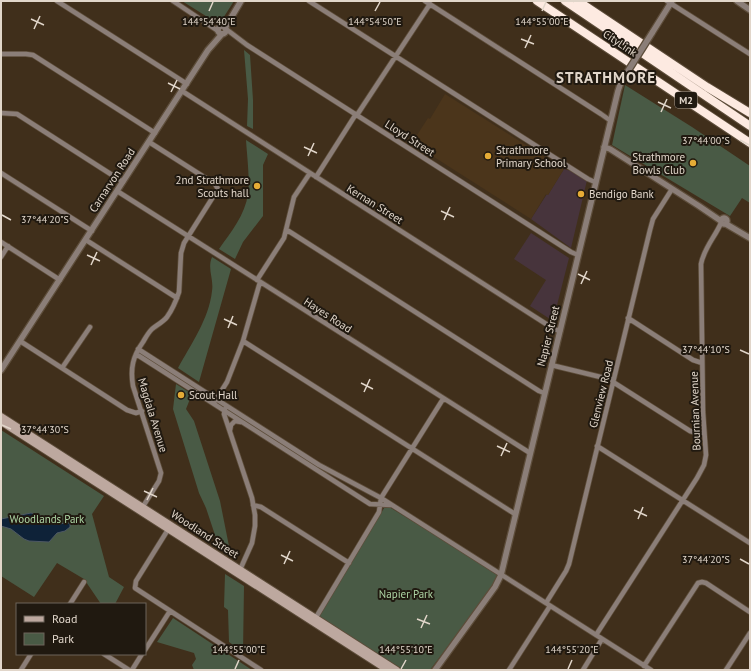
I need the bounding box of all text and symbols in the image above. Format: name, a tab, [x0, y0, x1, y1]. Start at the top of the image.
text: 144°54'40"E	[182, 15, 236, 28]
text: 144°54'50"E	[348, 15, 402, 28]
text: 144°55'00"E	[515, 15, 569, 28]
street label: CityLink	[600, 27, 640, 60]
district label: STRATHMORE	[556, 68, 656, 87]
road number: M2	[675, 92, 697, 108]
street label: Lloyd Street	[382, 117, 438, 159]
text: 37°44'00"S	[682, 134, 730, 147]
place label: Strathmore Primary School	[496, 143, 567, 170]
street label: Carnarvon Road	[86, 145, 138, 215]
place label: Strathmore Bowls Club	[632, 150, 685, 177]
marker: Strathmore Primary School	[483, 151, 493, 161]
marker: Strathmore Bowls Club	[688, 158, 698, 168]
place label: 2nd Strathmore Scouts hall	[175, 173, 250, 200]
marker: 2nd Strathmore Scouts hall	[252, 181, 262, 191]
street label: Kernan Street	[344, 181, 406, 227]
place label: Bendigo Bank	[589, 187, 655, 201]
marker: Bendigo Bank	[576, 189, 586, 199]
text: 37°44'20"S	[21, 213, 69, 226]
street label: Hayes Road	[301, 294, 355, 336]
street label: Napier Street	[534, 304, 562, 368]
text: 37°44'10"S	[682, 343, 730, 356]
street label: Glenview Road	[586, 359, 616, 429]
street label: Bournian Avenue	[687, 371, 703, 451]
street label: Magdala Avenue	[135, 376, 171, 454]
place label: Scout Hall	[189, 388, 238, 402]
marker: Scout Hall	[176, 390, 186, 400]
text: 37°44'30"S	[21, 423, 69, 436]
street label: Woodland Street	[168, 507, 242, 561]
park label: Woodlands Park	[10, 512, 85, 526]
text: 37°44'20"S	[682, 553, 730, 566]
park label: Napier Park	[379, 587, 434, 601]
legend	[16, 603, 146, 655]
text: Road	[52, 611, 77, 626]
text: Park	[52, 631, 74, 646]
text: 144°55'00"E	[212, 643, 266, 656]
text: 144°55'10"E	[379, 643, 433, 656]
text: 144°55'20"E	[545, 643, 599, 656]

